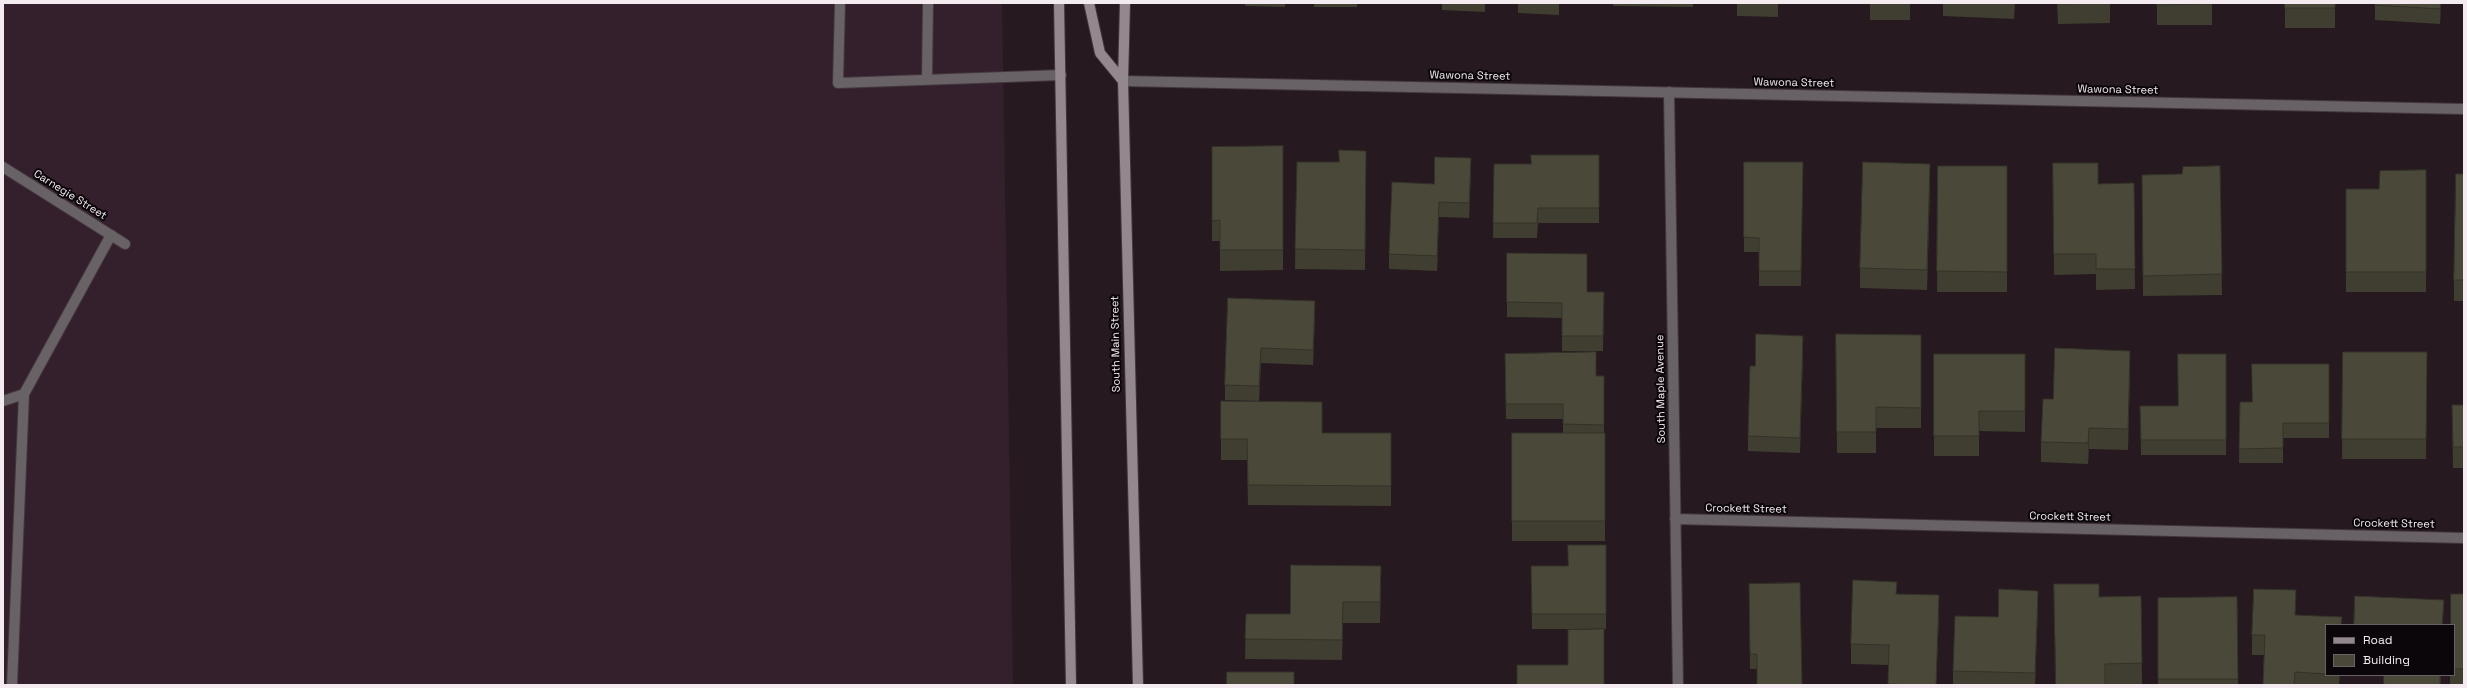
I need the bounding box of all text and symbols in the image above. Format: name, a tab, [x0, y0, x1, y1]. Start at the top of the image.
street label: Wawona Street	[1430, 69, 1510, 83]
street label: Wawona Street	[1754, 76, 1834, 90]
street label: Wawona Street	[2078, 83, 2158, 97]
street label: Carnegie Street	[31, 167, 109, 223]
street label: South Main Street	[1109, 296, 1123, 392]
street label: South Maple Avenue	[1653, 335, 1669, 443]
street label: Crockett Street	[1705, 502, 1787, 516]
street label: Crockett Street	[2029, 510, 2111, 524]
street label: Crockett Street	[2353, 517, 2435, 531]
legend	[2325, 624, 2455, 676]
text: Road	[2363, 632, 2392, 648]
text: Building	[2363, 652, 2410, 668]

